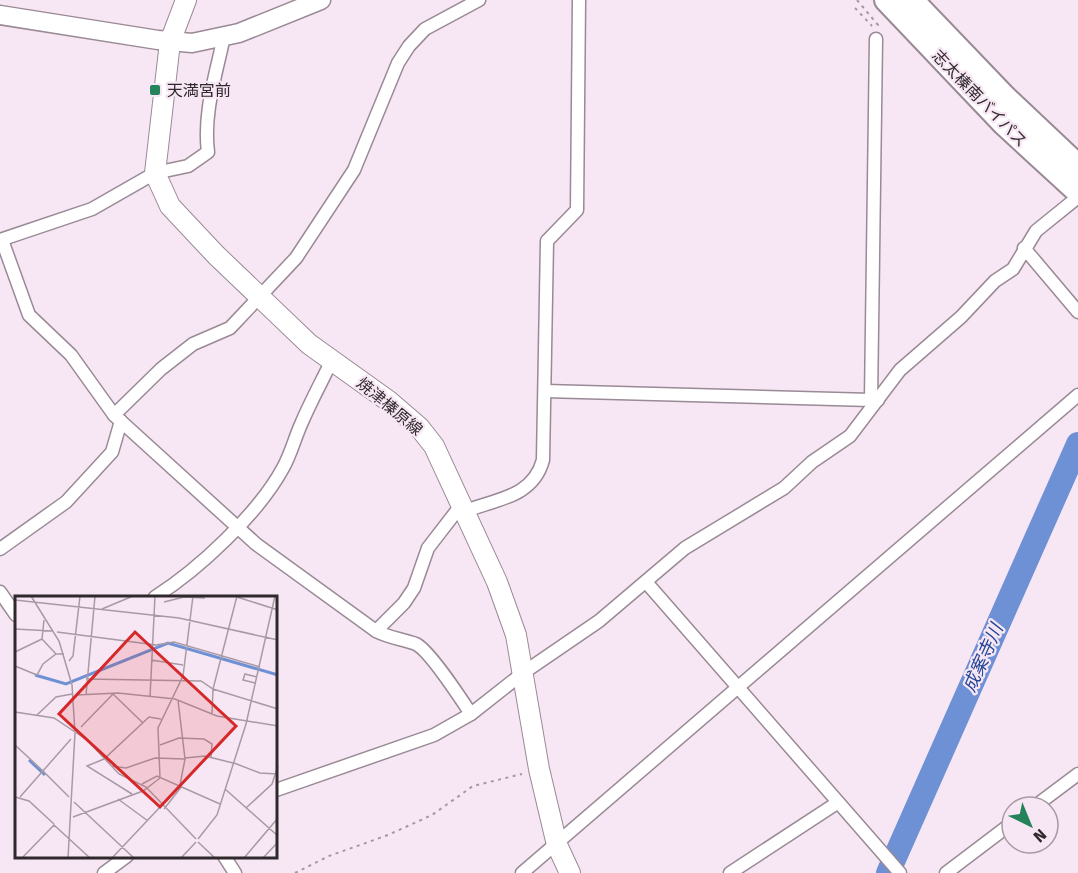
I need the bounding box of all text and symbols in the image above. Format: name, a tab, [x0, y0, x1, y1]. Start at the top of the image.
street label: 志太榛南バイパス	[928, 46, 1031, 151]
place label: 天満宮前	[167, 81, 231, 100]
marker: 天満宮前	[148, 83, 162, 97]
street label: 焼津榛原線	[353, 373, 426, 439]
inset map	[15, 596, 278, 858]
water label: 成案寺川	[958, 619, 1009, 695]
north arrow	[1000, 795, 1060, 855]
text: N	[1030, 825, 1050, 846]

